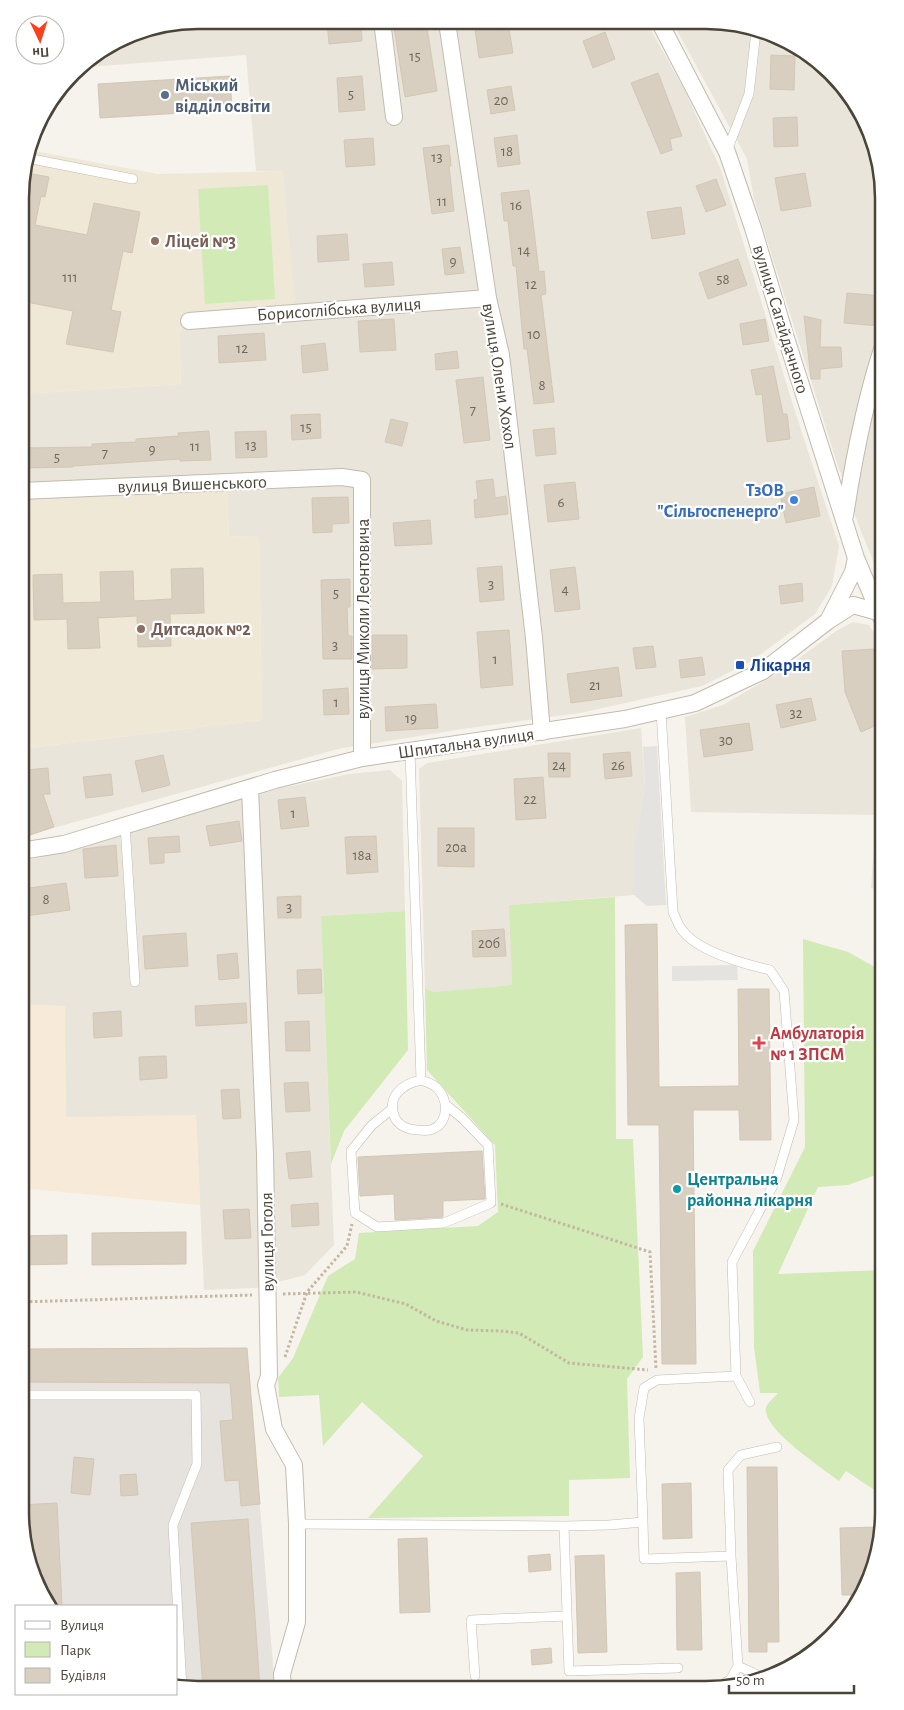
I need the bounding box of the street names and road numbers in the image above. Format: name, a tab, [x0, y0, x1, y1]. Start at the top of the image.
street label: вулиця Сагайдачного	[749, 243, 811, 396]
street label: Борисоглібська вулиця	[256, 294, 422, 325]
street label: вулиця Олени Хохол	[479, 302, 519, 451]
street label: вулиця Вишенського	[117, 473, 267, 497]
street label: вулиця Миколи Леонтовича	[355, 519, 373, 719]
street label: Шпитальна вулиця	[397, 726, 535, 762]
street label: вулиця Гоголя	[258, 1192, 278, 1292]

